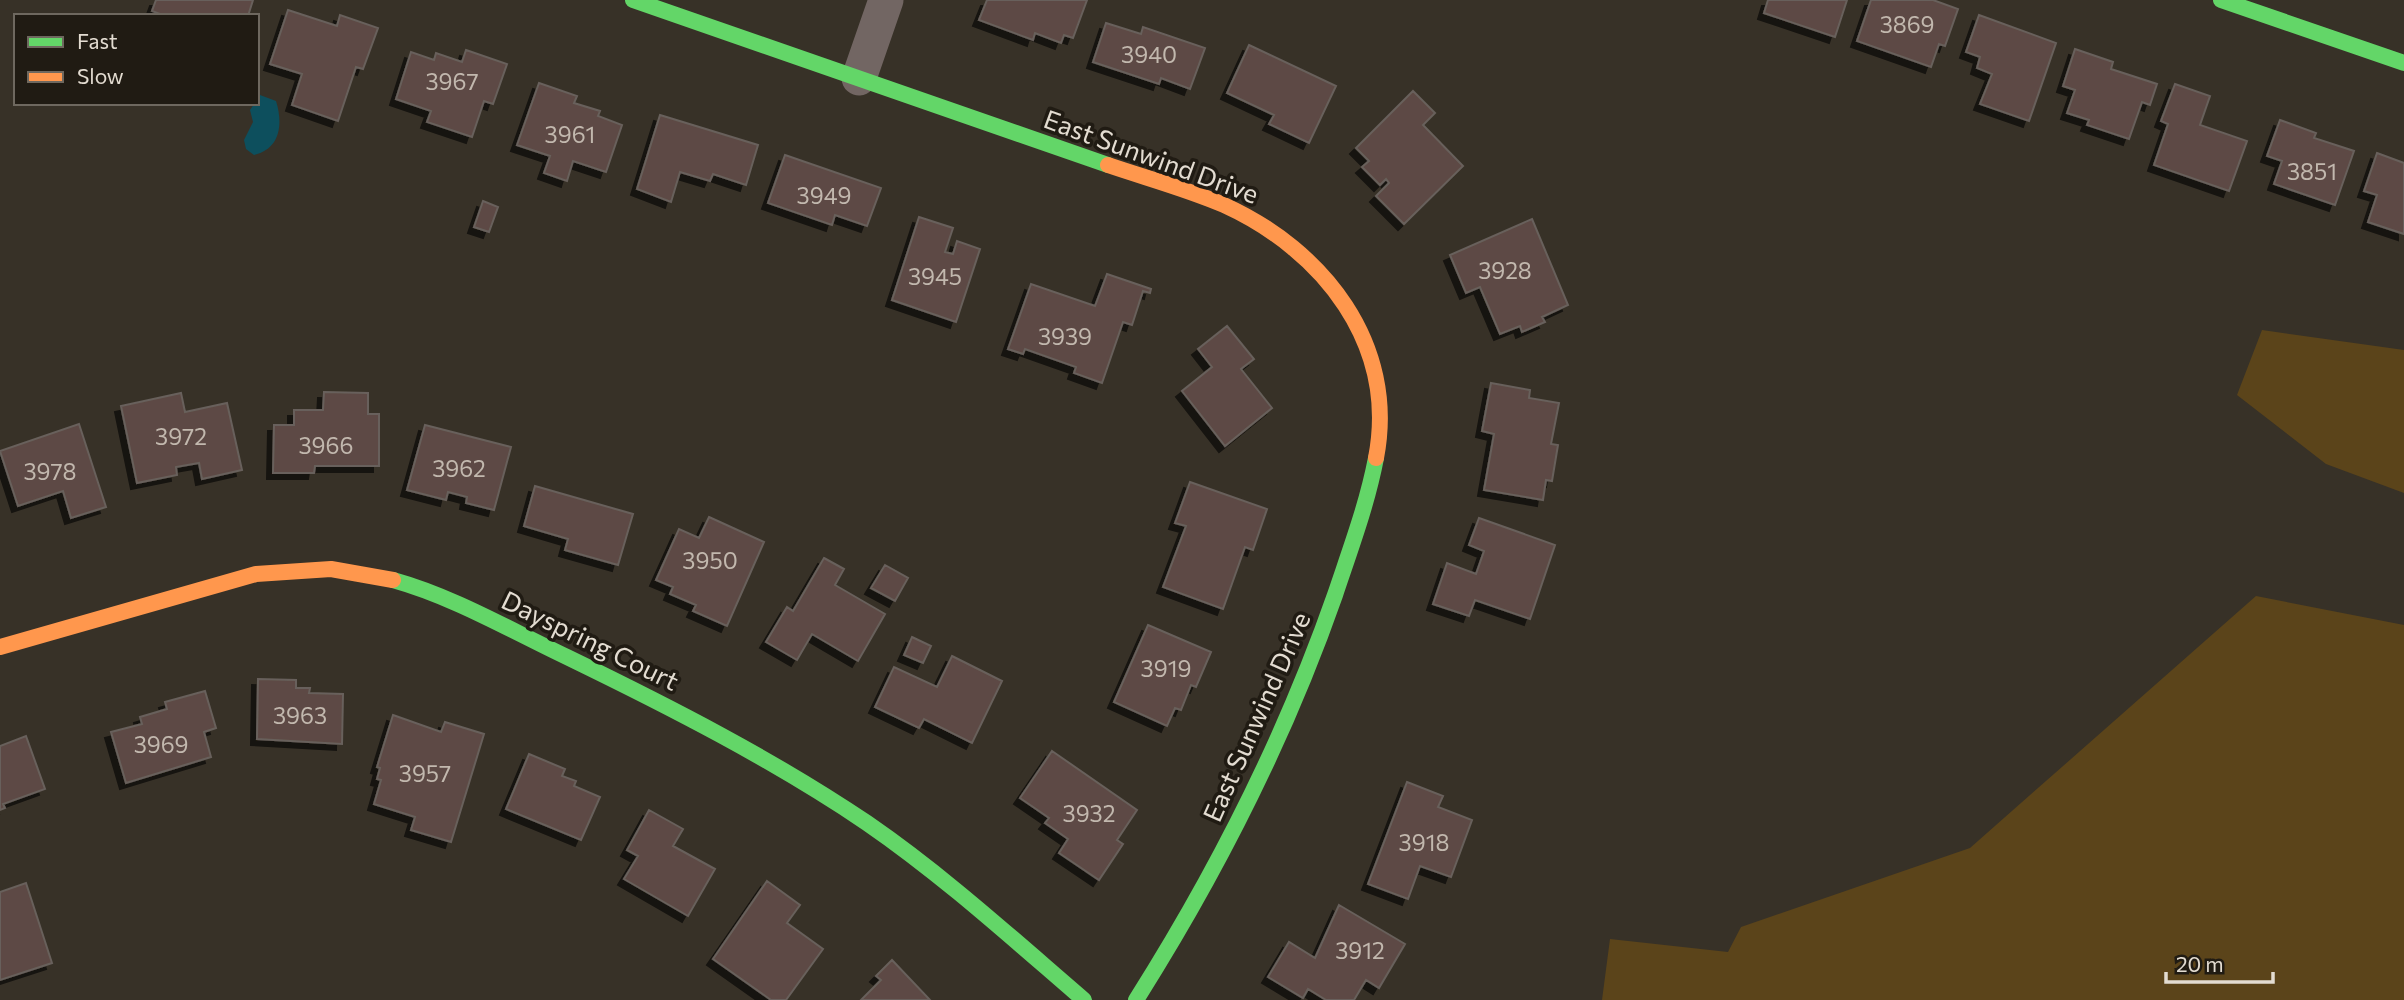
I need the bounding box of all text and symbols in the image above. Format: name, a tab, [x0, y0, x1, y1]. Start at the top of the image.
house number: 3869	[1880, 10, 1934, 38]
legend	[14, 14, 259, 105]
text: Fast	[77, 28, 118, 53]
house number: 3940	[1121, 40, 1177, 68]
text: Slow	[77, 63, 124, 88]
house number: 3967	[425, 67, 479, 95]
street label: East Sunwind Drive	[1040, 102, 1263, 209]
house number: 3961	[545, 120, 595, 148]
house number: 3851	[2287, 157, 2337, 185]
house number: 3949	[797, 181, 851, 209]
house number: 3928	[1478, 256, 1532, 284]
house number: 3945	[908, 262, 962, 290]
house number: 3939	[1038, 322, 1092, 350]
house number: 3972	[155, 422, 207, 450]
house number: 3966	[298, 431, 354, 459]
house number: 3962	[432, 454, 486, 482]
house number: 3978	[23, 457, 77, 485]
house number: 3950	[682, 546, 738, 574]
street label: Dayspring Court	[497, 583, 684, 696]
street label: East Sunwind Drive	[1196, 607, 1316, 826]
house number: 3919	[1141, 654, 1191, 682]
house number: 3963	[273, 701, 327, 729]
house number: 3969	[134, 730, 188, 758]
house number: 3957	[399, 759, 451, 787]
house number: 3932	[1063, 799, 1115, 827]
house number: 3918	[1399, 828, 1449, 856]
house number: 3912	[1335, 936, 1385, 964]
scale bar	[2166, 940, 2273, 984]
text: 20 m	[2176, 951, 2224, 976]

